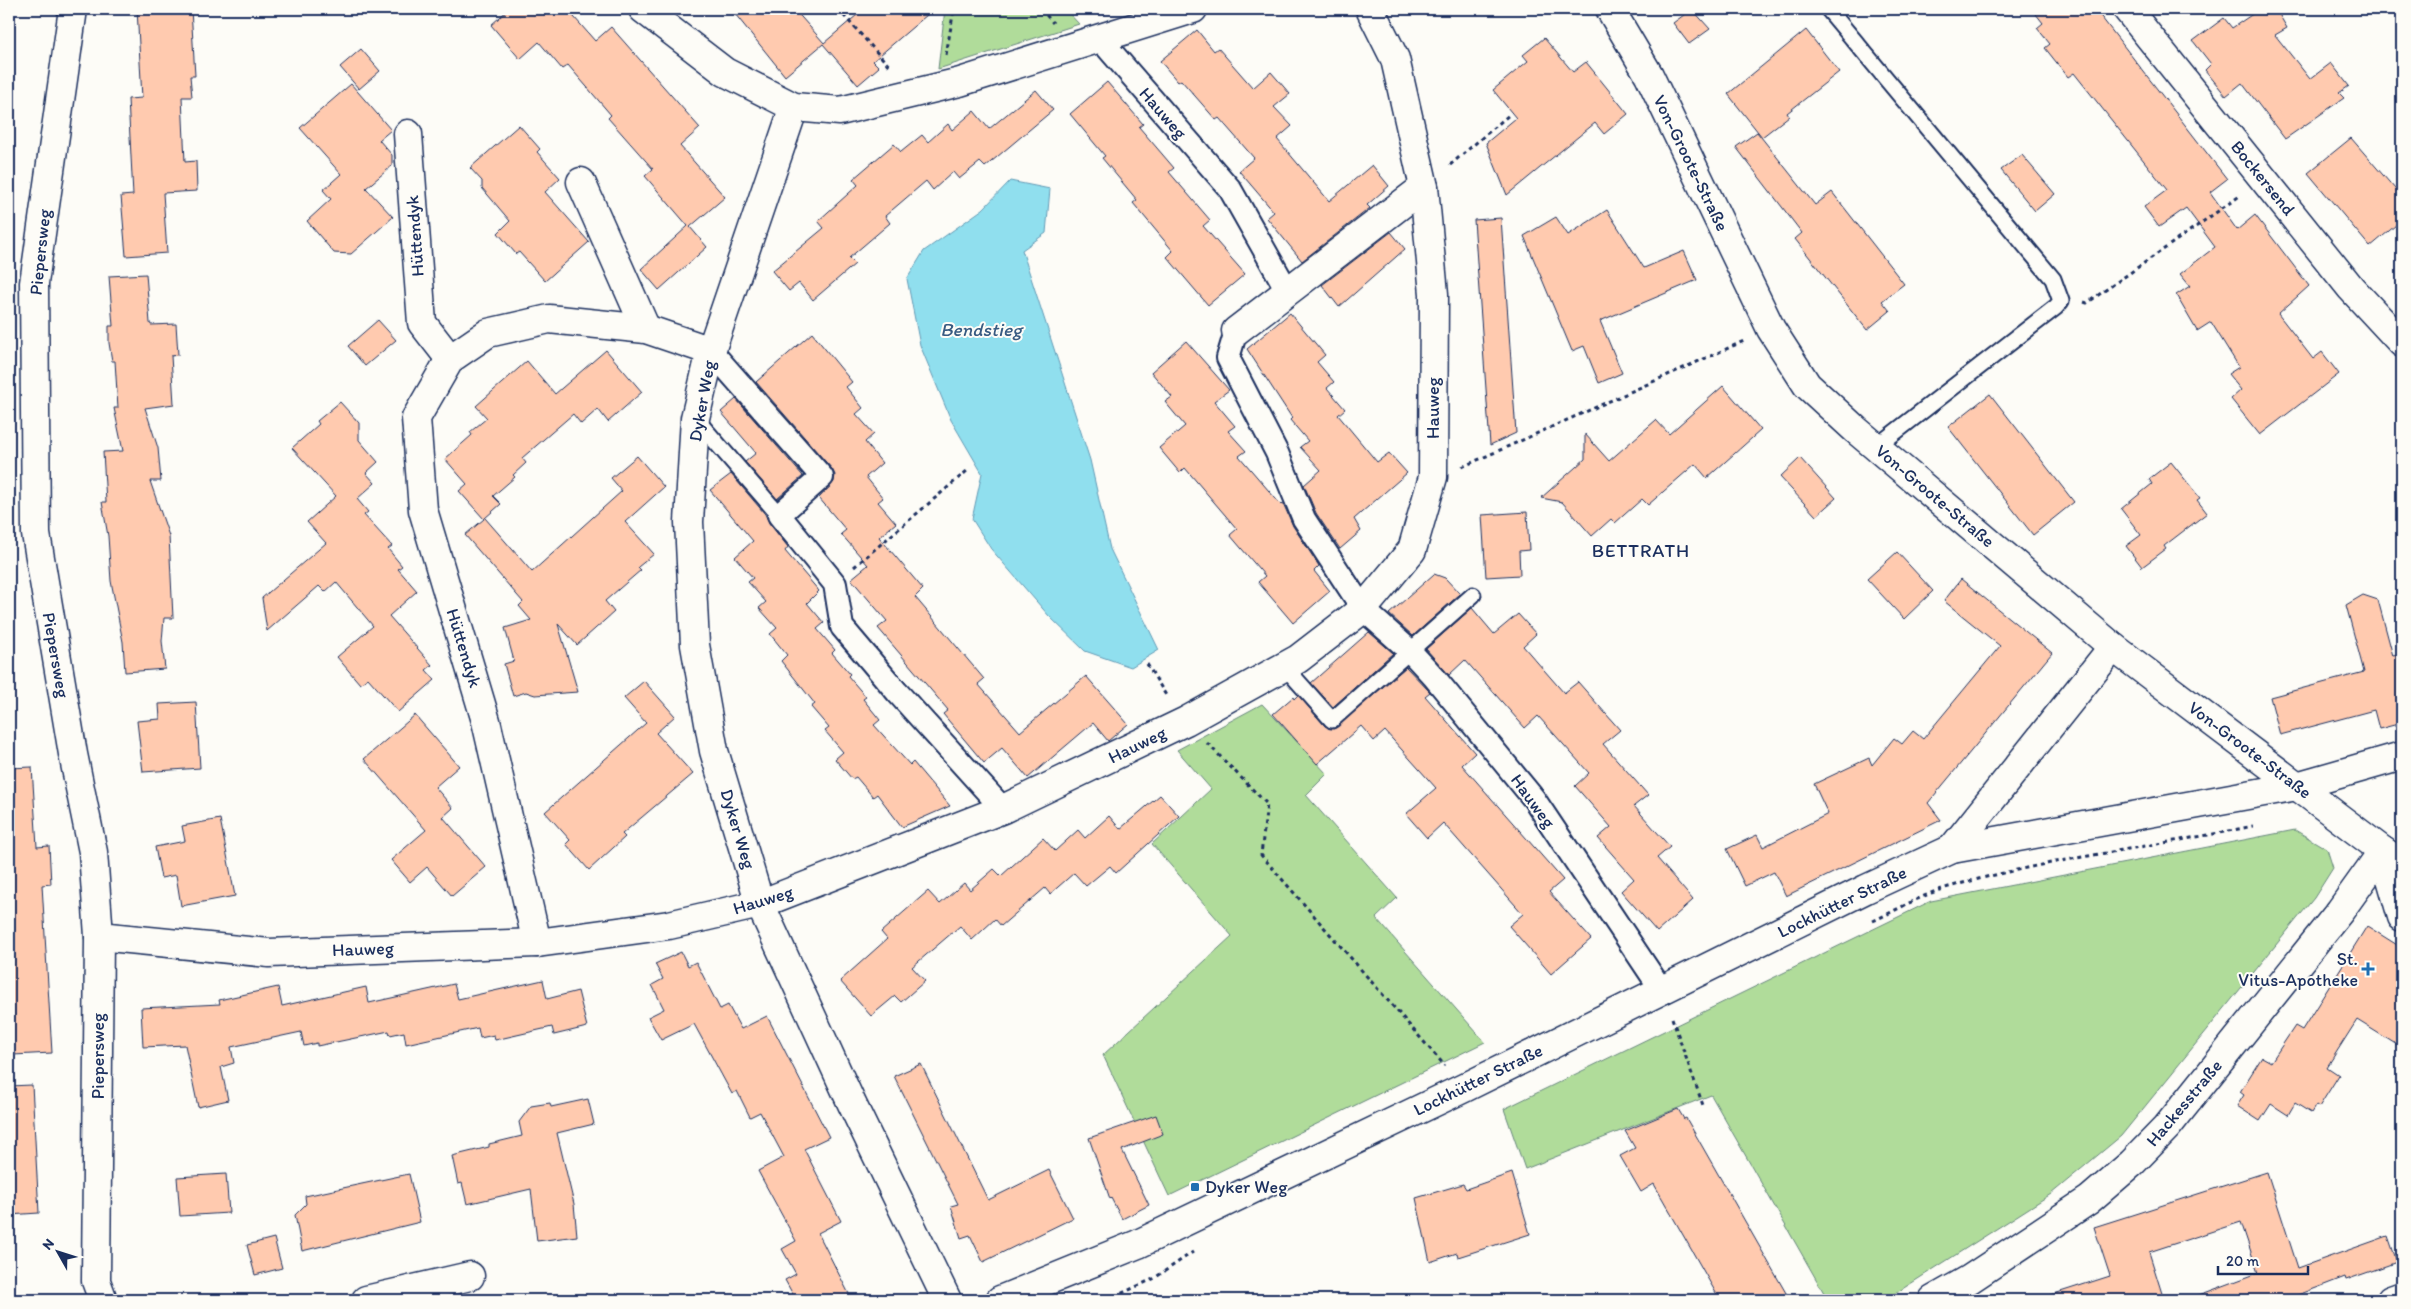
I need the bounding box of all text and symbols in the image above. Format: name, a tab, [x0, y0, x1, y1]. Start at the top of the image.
street label: Hauweg	[1134, 82, 1192, 144]
street label: Von-Groote-Straße	[1649, 91, 1733, 235]
street label: Bockersend	[2226, 136, 2300, 220]
street label: Hüttendyk	[401, 194, 429, 277]
street label: Piepersweg	[25, 207, 56, 296]
water label: Bendstieg	[940, 318, 1024, 341]
street label: Dyker Weg	[684, 358, 720, 443]
street label: Hauweg	[1422, 376, 1444, 439]
street label: Von-Groote-Straße	[1871, 440, 1999, 552]
district label: BETTRATH	[1592, 539, 1690, 562]
street label: Hüttendyk	[442, 606, 487, 691]
street label: Piepersweg	[38, 610, 74, 700]
street label: Von-Groote-Straße	[2184, 696, 2316, 804]
street label: Hauweg	[1104, 721, 1170, 768]
street label: Hauweg	[1506, 770, 1561, 833]
street label: Dyker Weg	[715, 786, 761, 872]
street label: Lockhütter Straße	[1774, 861, 1910, 943]
street label: Hauweg	[730, 880, 797, 920]
street label: Hauweg	[332, 937, 395, 961]
place label: St. Vitus-Apotheke	[2238, 948, 2358, 991]
marker: St. Vitus-Apotheke	[2362, 963, 2374, 975]
street label: Piepersweg	[87, 1012, 109, 1099]
street label: Lockhütter Straße	[1410, 1039, 1546, 1121]
street label: Hackesstraße	[2141, 1055, 2227, 1151]
place label: Dyker Weg	[1205, 1176, 1288, 1198]
marker: Dyker Weg	[1189, 1181, 1201, 1193]
north arrow	[32, 1226, 82, 1276]
text: N	[39, 1235, 58, 1253]
scale bar	[2218, 1244, 2308, 1276]
text: 20 m	[2226, 1252, 2260, 1270]

